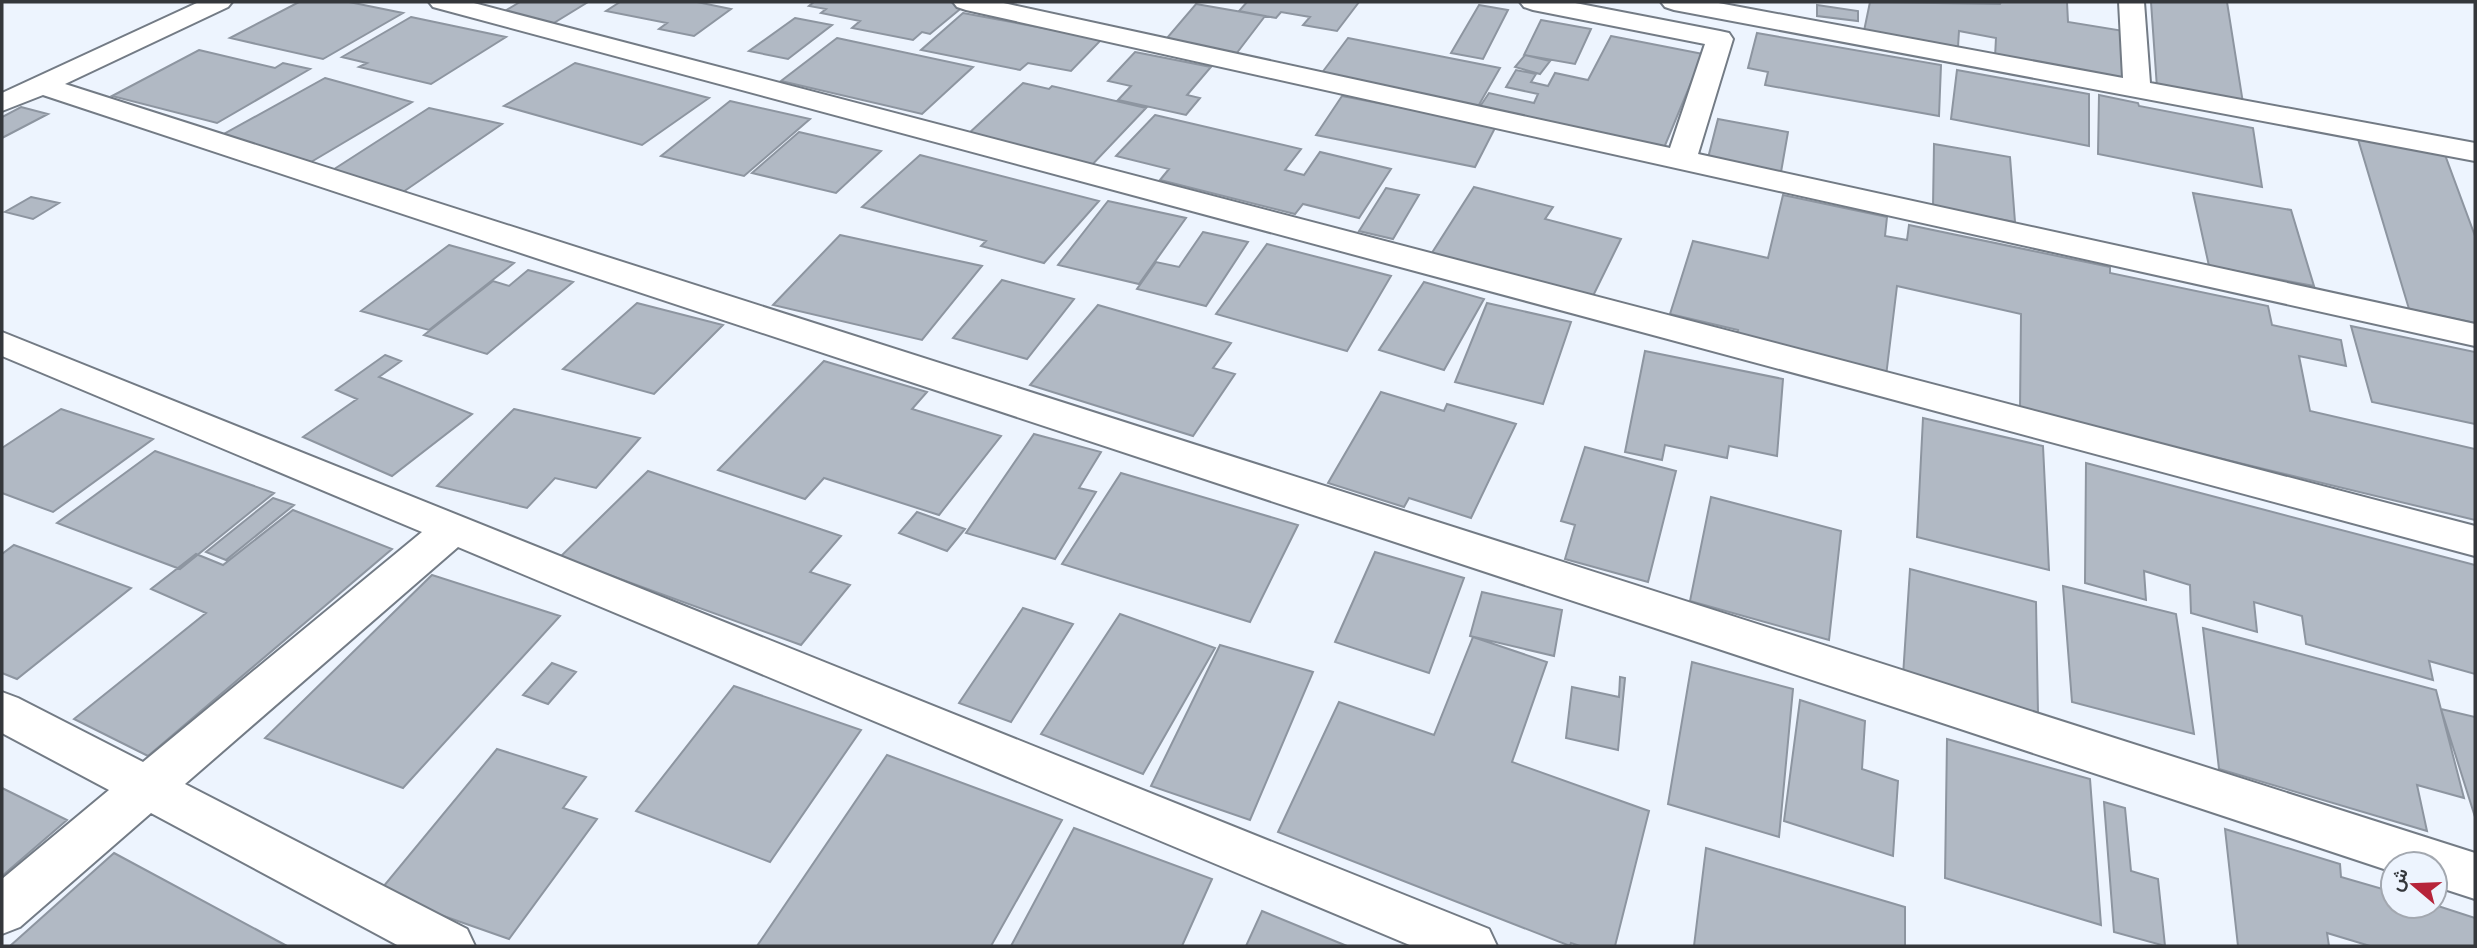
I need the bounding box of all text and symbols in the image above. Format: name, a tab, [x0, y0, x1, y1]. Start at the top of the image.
north arrow	[2379, 850, 2449, 920]
text: ش	[2383, 865, 2413, 894]

